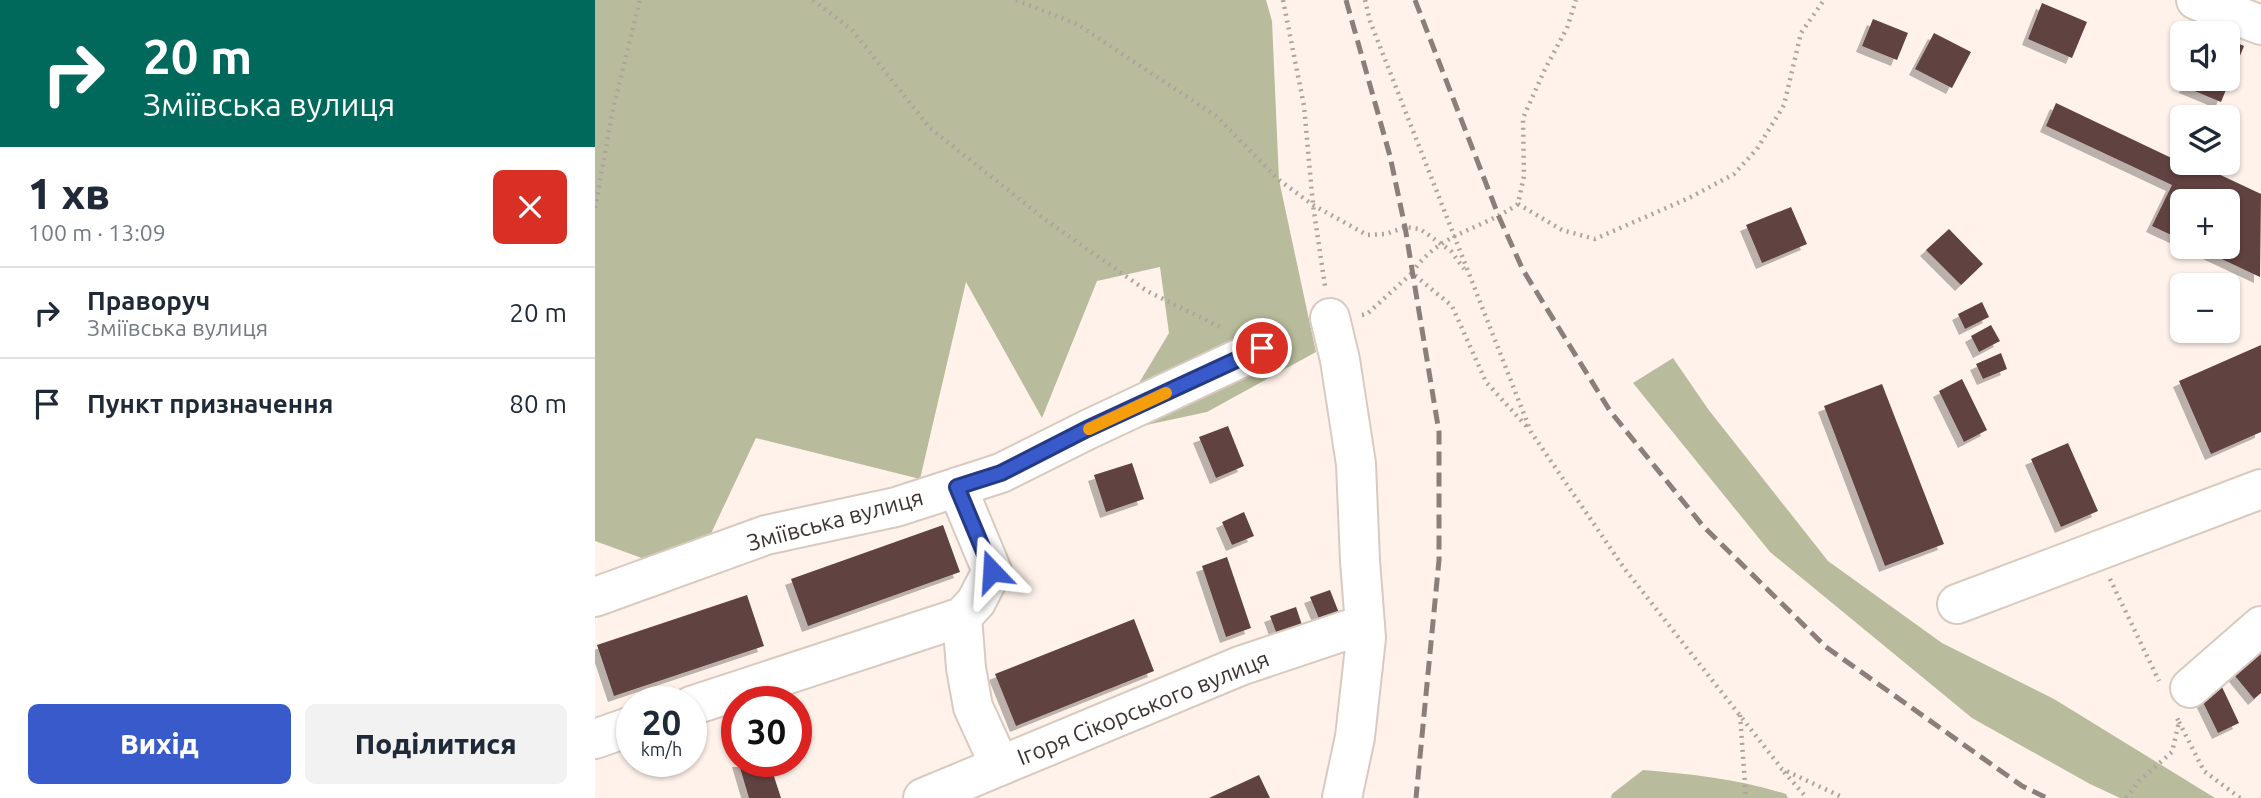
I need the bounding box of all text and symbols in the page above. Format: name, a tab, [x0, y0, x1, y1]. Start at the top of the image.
map controls	[2170, 21, 2240, 343]
button: sound	[2170, 21, 2240, 91]
icon: right	[28, 28, 119, 119]
text: 20 m	[143, 28, 252, 83]
text: Зміївська вулиця	[143, 86, 395, 122]
button: layers	[2170, 105, 2240, 175]
text: 1 хв	[28, 170, 110, 217]
button: close	[493, 170, 567, 244]
button: +	[2170, 189, 2240, 259]
text: 100 m · 13:09	[28, 220, 166, 245]
button: −	[2170, 273, 2240, 343]
text: Праворуч	[87, 286, 210, 315]
icon: right	[28, 294, 66, 332]
text: 20 m	[509, 298, 567, 327]
text: Зміївська вулиця	[87, 315, 268, 340]
pin	[1232, 318, 1292, 378]
icon: arrive	[1243, 329, 1281, 367]
icon: arrive	[28, 385, 66, 423]
text: Пункт призначення	[87, 389, 333, 418]
text: 80 m	[509, 389, 567, 418]
street label: Зміївська вулиця	[744, 484, 926, 555]
position arrow	[955, 534, 1029, 608]
street label: Ігоря Сікорського вулиця	[1013, 645, 1272, 770]
speed limit sign: 30	[721, 686, 812, 777]
text: 20	[642, 702, 681, 742]
button: Вихід	[28, 704, 291, 784]
button: Поділитися	[305, 704, 567, 784]
text: km/h	[641, 739, 682, 759]

